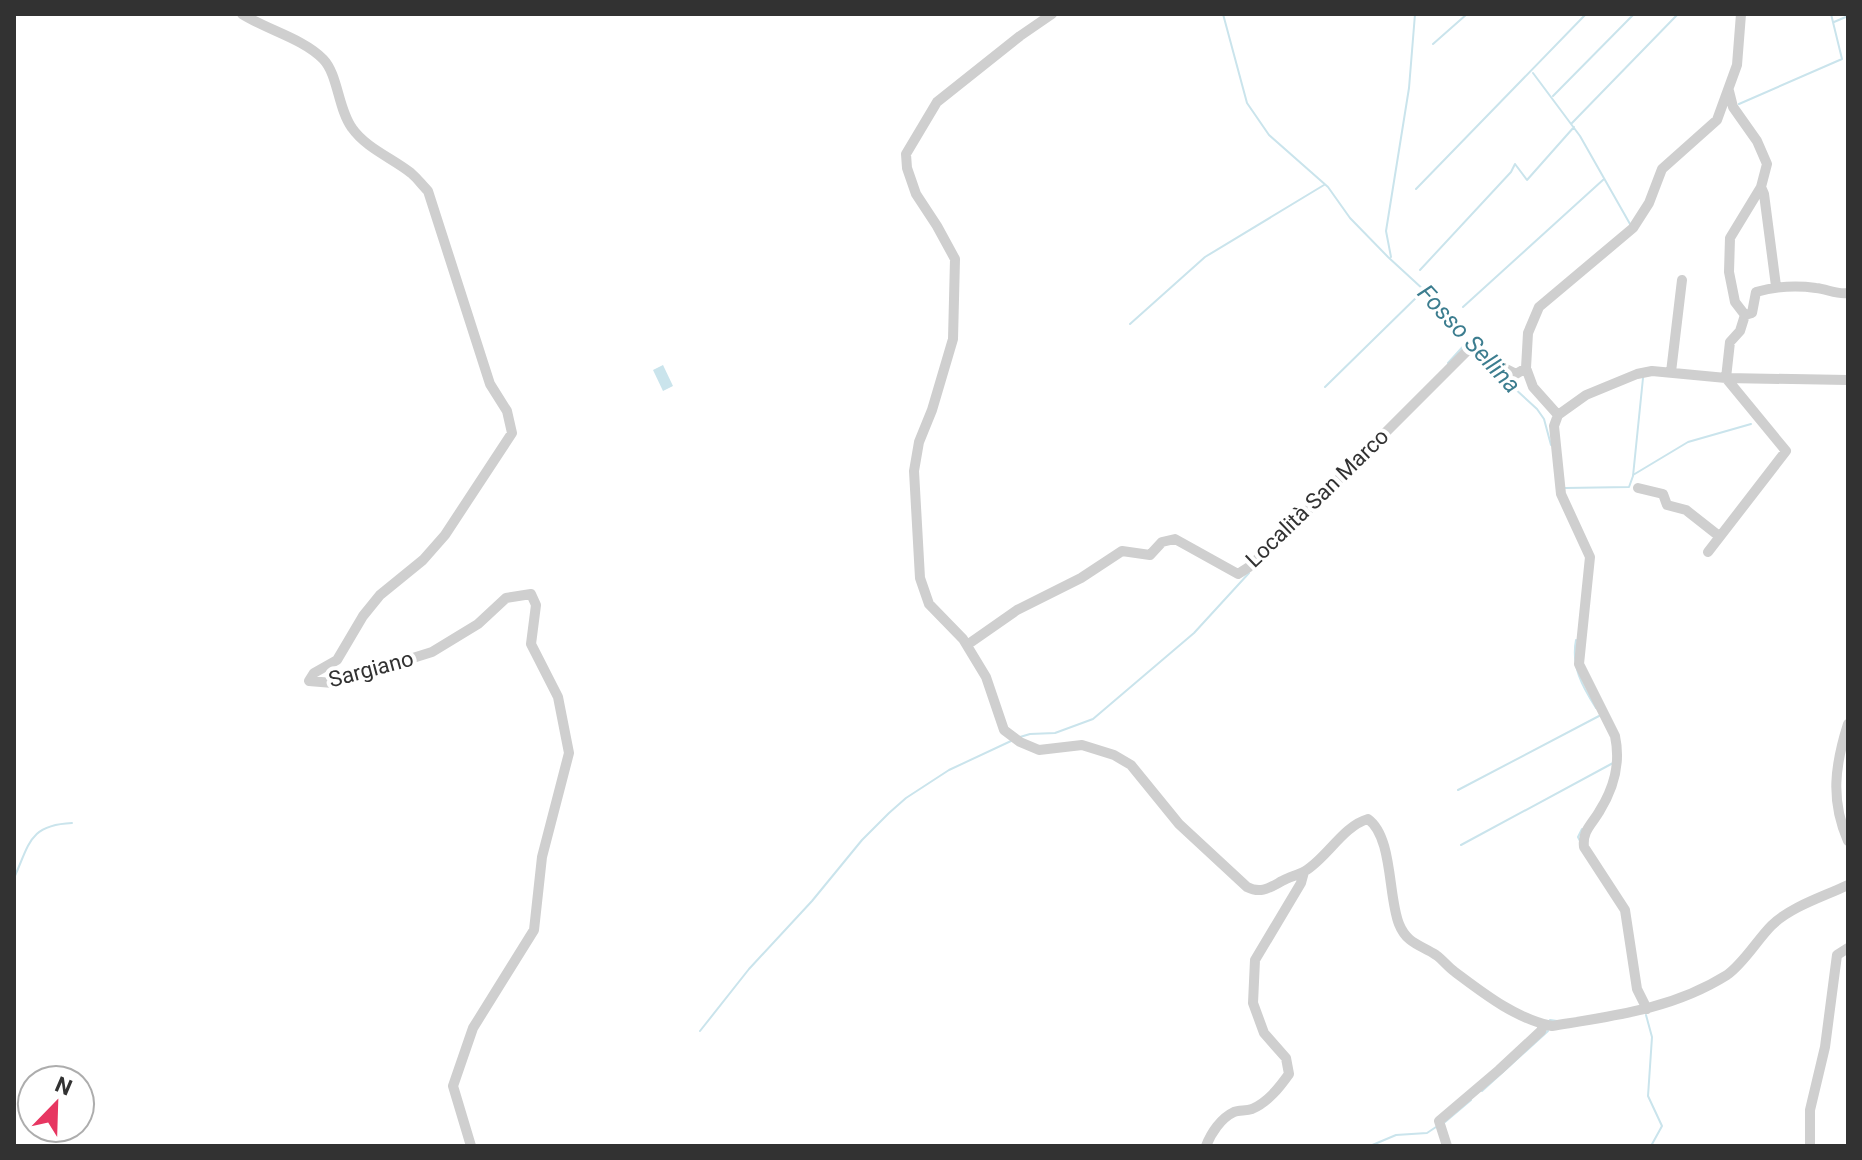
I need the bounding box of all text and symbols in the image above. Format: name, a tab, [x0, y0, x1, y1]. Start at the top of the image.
water label: Fosso Sellina	[1412, 279, 1526, 399]
street label: Località San Marco	[1241, 424, 1393, 572]
street label: Sargiano	[326, 646, 416, 692]
north arrow	[16, 1064, 96, 1144]
text: N	[52, 1072, 76, 1101]

